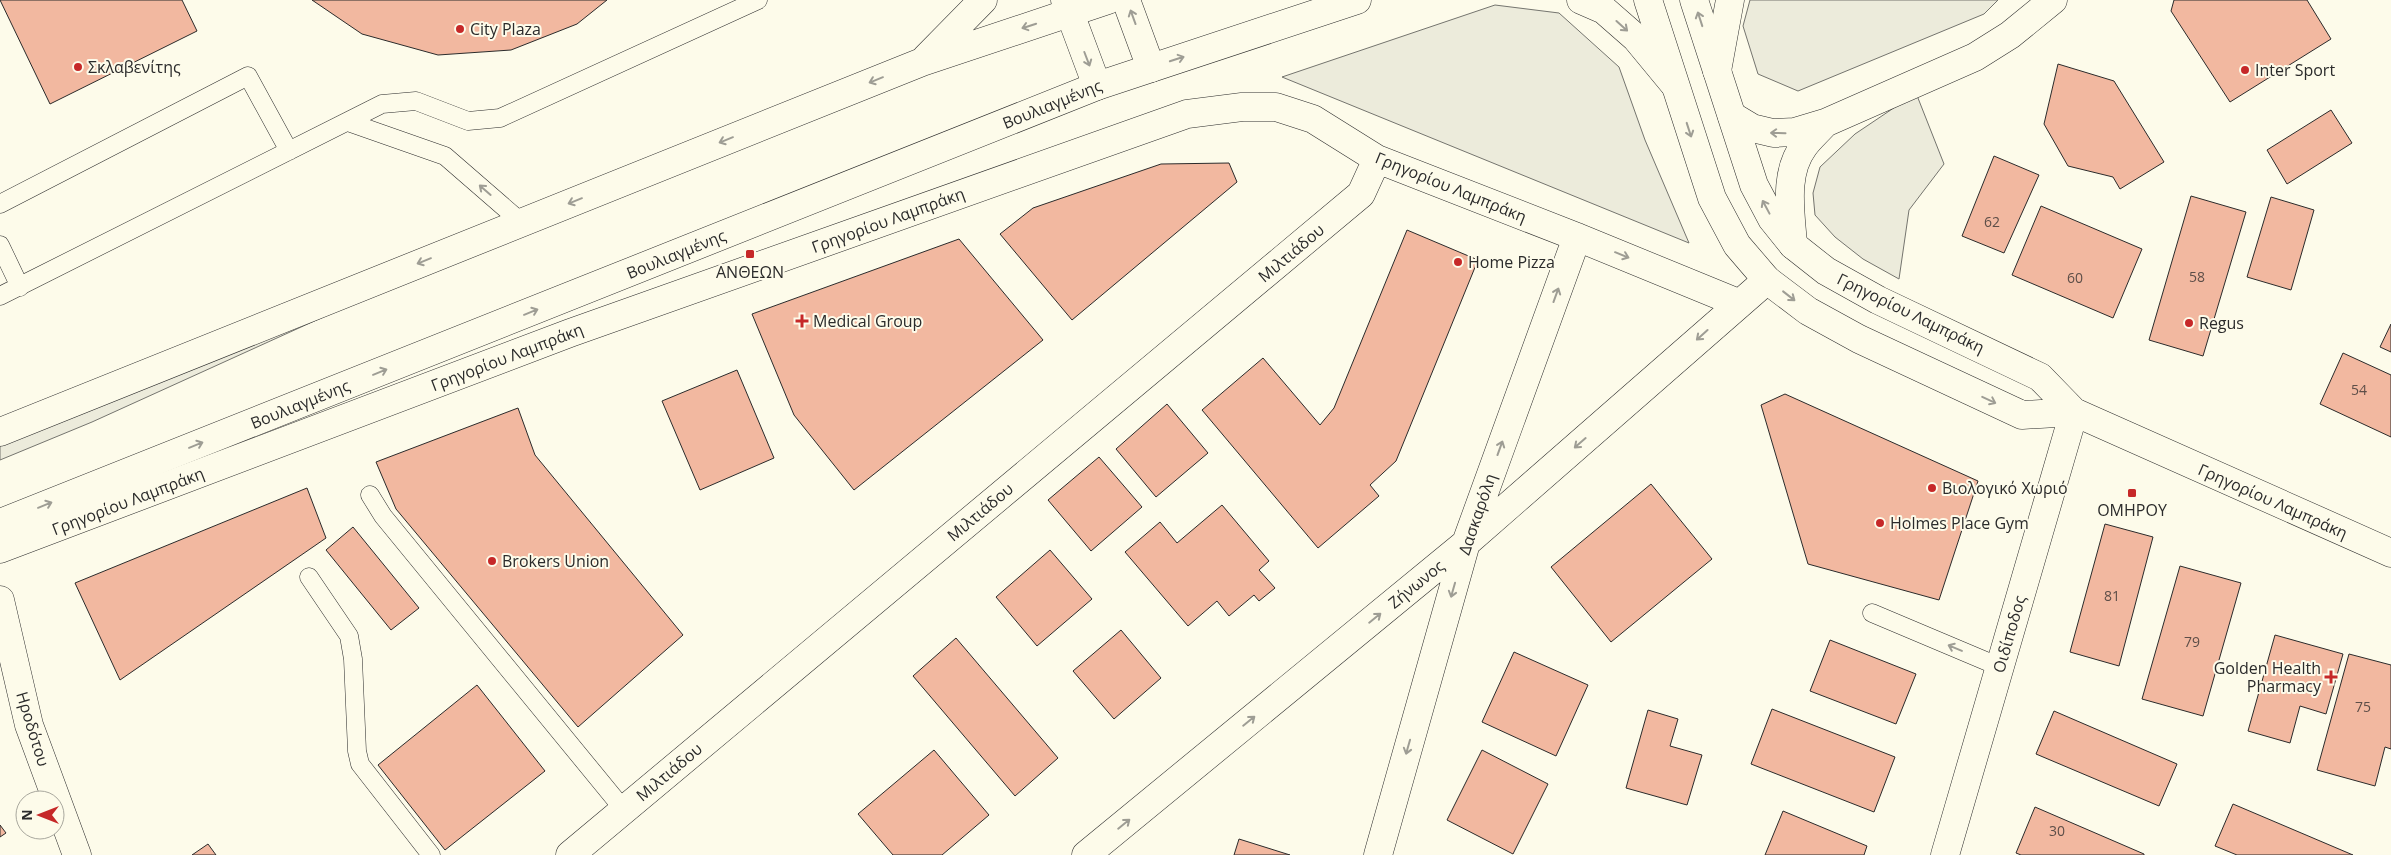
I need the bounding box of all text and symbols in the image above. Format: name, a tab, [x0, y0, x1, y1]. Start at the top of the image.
one-way arrow	[1128, 10, 1137, 26]
one-way arrow	[1695, 11, 1705, 27]
place label: City Plaza	[470, 18, 541, 40]
one-way arrow	[1615, 20, 1628, 31]
one-way arrow	[1021, 22, 1037, 32]
marker: City Plaza	[454, 23, 466, 35]
one-way arrow	[1083, 51, 1093, 66]
one-way arrow	[1169, 54, 1185, 64]
place label: Σκλαβενίτης	[88, 56, 181, 78]
place label: Inter Sport	[2255, 59, 2335, 81]
marker: Σκλαβενίτης	[72, 61, 84, 73]
marker: Inter Sport	[2239, 64, 2251, 76]
street label: Βουλιαγμένης	[999, 74, 1105, 134]
one-way arrow	[869, 76, 885, 85]
one-way arrow	[1685, 122, 1695, 138]
one-way arrow	[1770, 128, 1786, 137]
one-way arrow	[718, 136, 734, 145]
street label: Γρηγορίου Λαμπράκη	[1372, 147, 1530, 227]
street label: Γρηγορίου Λαμπράκη	[808, 182, 968, 258]
one-way arrow	[478, 184, 491, 196]
one-way arrow	[568, 197, 583, 206]
one-way arrow	[1761, 200, 1771, 215]
house number: 62	[1984, 212, 2000, 231]
street label: Μιλτιάδου	[1253, 219, 1329, 287]
street label: Βουλιαγμένης	[623, 224, 729, 284]
marker: ΑΝΘΕΩΝ	[744, 248, 756, 260]
place label: Home Pizza	[1468, 251, 1555, 273]
one-way arrow	[1614, 251, 1629, 260]
marker: Home Pizza	[1452, 256, 1464, 268]
one-way arrow	[417, 257, 432, 267]
place label: ΑΝΘΕΩΝ	[716, 261, 784, 283]
house number: 58	[2189, 267, 2205, 286]
street label: Γρηγορίου Λαμπράκη	[1834, 268, 1988, 358]
house number: 60	[2067, 268, 2083, 287]
one-way arrow	[1552, 288, 1561, 304]
one-way arrow	[1782, 291, 1796, 301]
one-way arrow	[523, 307, 538, 316]
place label: Medical Group	[813, 310, 922, 332]
place label: Regus	[2199, 312, 2244, 334]
marker: Medical Group	[795, 314, 809, 328]
marker: Regus	[2183, 317, 2195, 329]
street label: Γρηγορίου Λαμπράκη	[428, 318, 586, 396]
one-way arrow	[1695, 330, 1708, 341]
one-way arrow	[372, 367, 387, 376]
street label: Βουλιαγμένης	[247, 374, 353, 434]
house number: 54	[2351, 380, 2367, 399]
one-way arrow	[1981, 396, 1996, 405]
one-way arrow	[1574, 437, 1587, 448]
one-way arrow	[188, 440, 203, 449]
one-way arrow	[1496, 441, 1505, 456]
street label: Γρηγορίου Λαμπράκη	[2195, 458, 2351, 544]
street label: Γρηγορίου Λαμπράκη	[49, 462, 207, 540]
street label: Δασκαρόλη	[1453, 470, 1501, 558]
place label: Βιολογικό Χωριό	[1942, 477, 2068, 499]
street label: Μιλτιάδου	[942, 478, 1018, 546]
marker: Βιολογικό Χωριό	[1926, 482, 1938, 494]
marker: ΟΜΗΡΟΥ	[2126, 487, 2138, 499]
place label: ΟΜΗΡΟΥ	[2097, 499, 2167, 521]
one-way arrow	[37, 500, 52, 509]
place label: Holmes Place Gym	[1890, 512, 2029, 534]
marker: Holmes Place Gym	[1874, 517, 1886, 529]
place label: Brokers Union	[502, 550, 609, 572]
marker: Brokers Union	[486, 555, 498, 567]
street label: Ζήνωνος	[1383, 555, 1449, 613]
one-way arrow	[1447, 582, 1457, 598]
house number: 81	[2104, 586, 2120, 605]
street label: Οιδίποδος	[1987, 592, 2031, 675]
one-way arrow	[1368, 612, 1381, 623]
house number: 79	[2184, 632, 2200, 651]
one-way arrow	[1948, 643, 1963, 652]
place label: Golden Health Pharmacy	[2214, 657, 2322, 697]
marker: Golden Health Pharmacy	[2325, 671, 2337, 683]
street label: Ηροδότου	[11, 689, 55, 769]
house number: 75	[2355, 697, 2371, 716]
one-way arrow	[1243, 715, 1256, 726]
street label: Μιλτιάδου	[631, 738, 707, 806]
one-way arrow	[1403, 738, 1413, 754]
north arrow	[15, 790, 65, 840]
text: N	[17, 809, 36, 821]
one-way arrow	[1117, 819, 1130, 830]
house number: 30	[2049, 821, 2065, 840]

